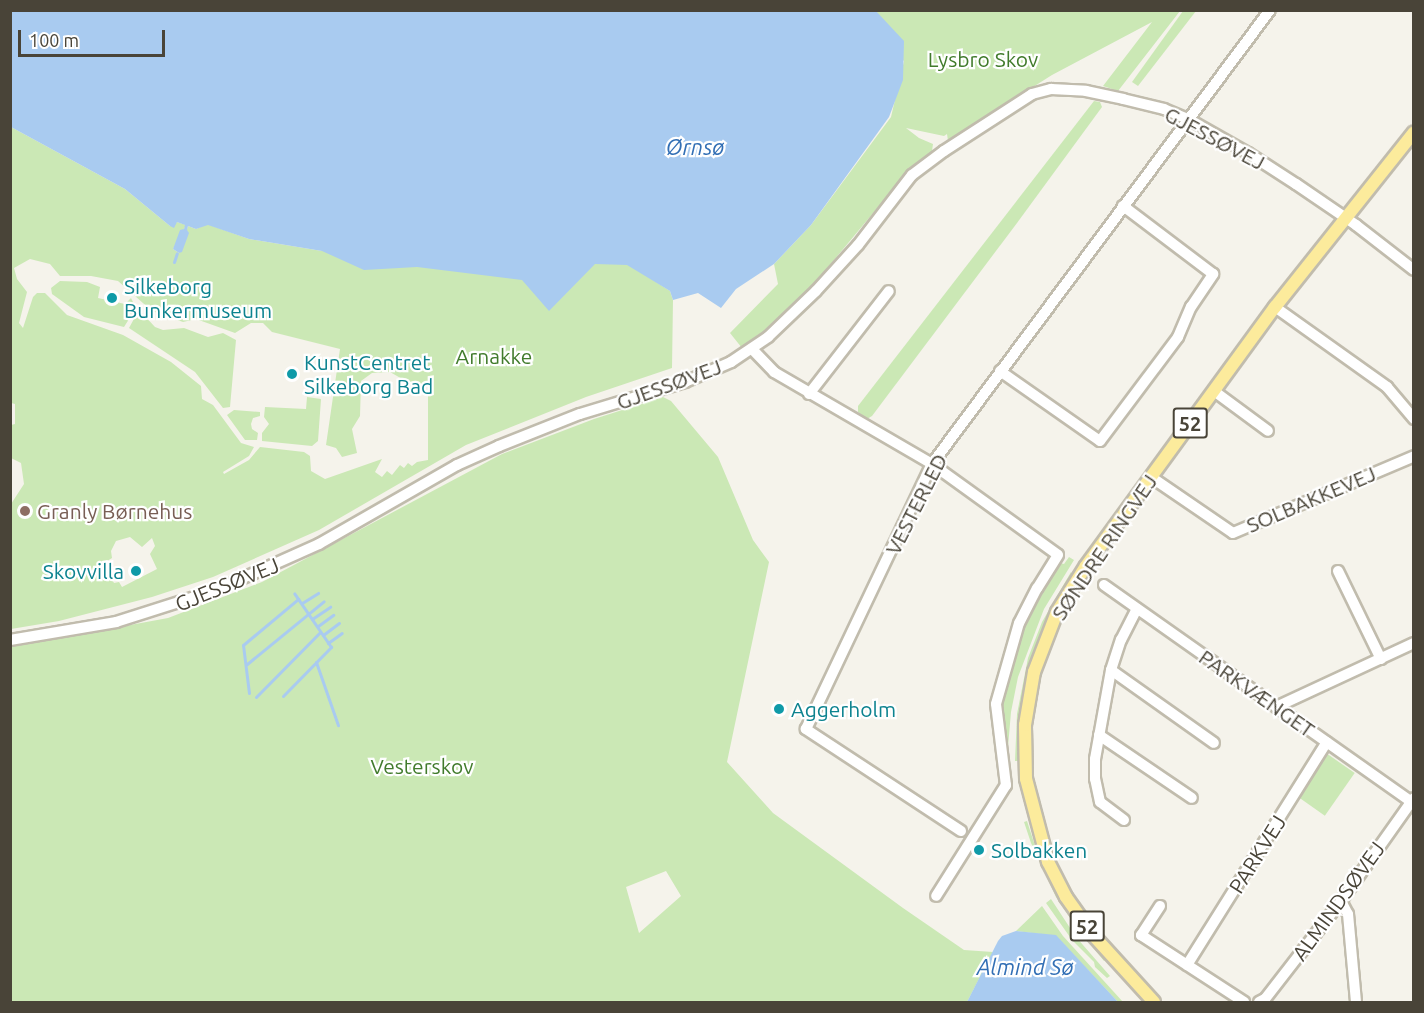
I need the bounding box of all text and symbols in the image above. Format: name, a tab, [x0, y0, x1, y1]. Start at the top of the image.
scale bar	[21, 18, 168, 56]
text: 100 m	[29, 30, 79, 50]
park label: Lysbro Skov	[928, 46, 1038, 72]
street label: GJESSØVEJ	[1161, 101, 1269, 175]
water label: Ørnsø	[666, 134, 724, 160]
place label: Silkeborg Bunkermuseum	[124, 273, 272, 323]
marker: Silkeborg Bunkermuseum	[105, 291, 119, 305]
park label: Arnakke	[456, 343, 532, 369]
place label: KunstCentret Silkeborg Bad	[304, 349, 433, 399]
street label: GJESSØVEJ	[613, 353, 725, 415]
marker: KunstCentret Silkeborg Bad	[285, 367, 299, 381]
road number: 52	[1172, 406, 1208, 440]
street label: VESTERLED	[880, 449, 952, 559]
street label: SOLBAKKEVEJ	[1242, 460, 1380, 538]
street label: SØNDRE RINGVEJ	[1046, 469, 1162, 625]
place label: Granly Børnehus	[37, 498, 192, 524]
marker: Granly Børnehus	[18, 504, 32, 518]
street label: GJESSØVEJ	[171, 552, 283, 616]
place label: Skovvilla	[43, 558, 124, 584]
marker: Skovvilla	[129, 564, 143, 578]
street label: PARKVÆNGET	[1194, 644, 1320, 742]
place label: Aggerholm	[791, 696, 896, 722]
marker: Aggerholm	[772, 702, 786, 716]
park label: Vesterskov	[371, 753, 473, 779]
street label: PARKVEJ	[1223, 810, 1291, 898]
place label: Solbakken	[991, 837, 1087, 863]
street label: ALMINDSØVEJ	[1286, 837, 1390, 965]
marker: Solbakken	[972, 843, 986, 857]
road number: 52	[1069, 909, 1105, 943]
water label: Almind Sø	[977, 954, 1073, 980]

